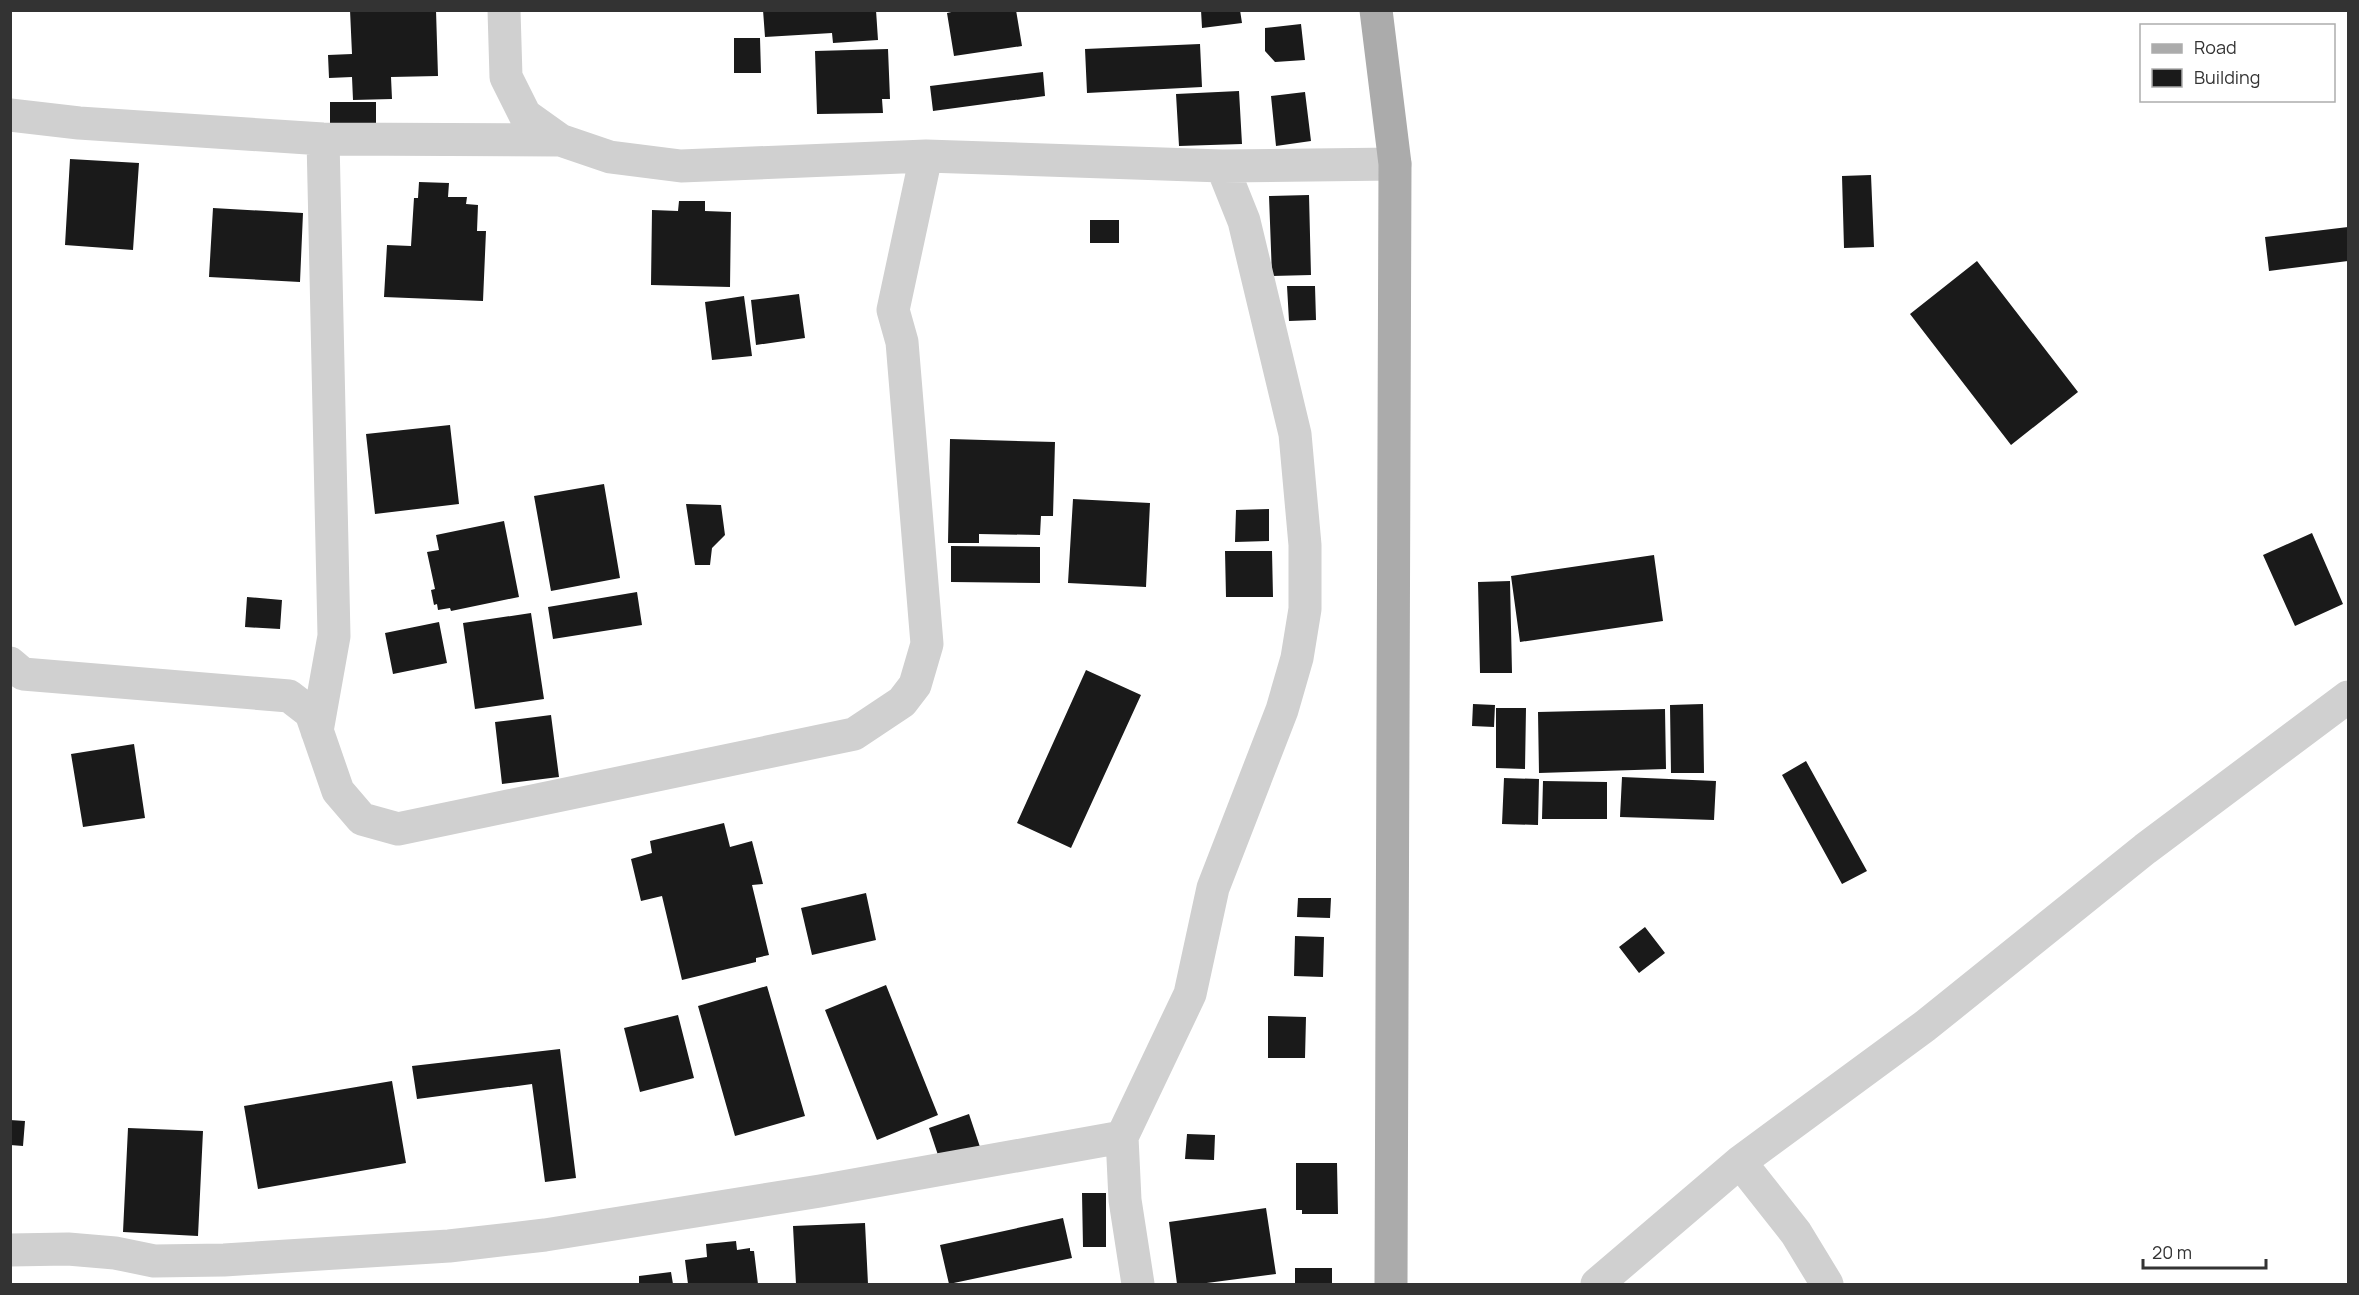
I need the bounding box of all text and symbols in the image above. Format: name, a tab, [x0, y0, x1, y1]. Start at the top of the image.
legend	[2140, 24, 2335, 102]
text: Road	[2194, 35, 2237, 59]
text: Building	[2194, 65, 2260, 89]
scale bar	[2143, 1232, 2266, 1270]
text: 20 m	[2152, 1240, 2192, 1264]

